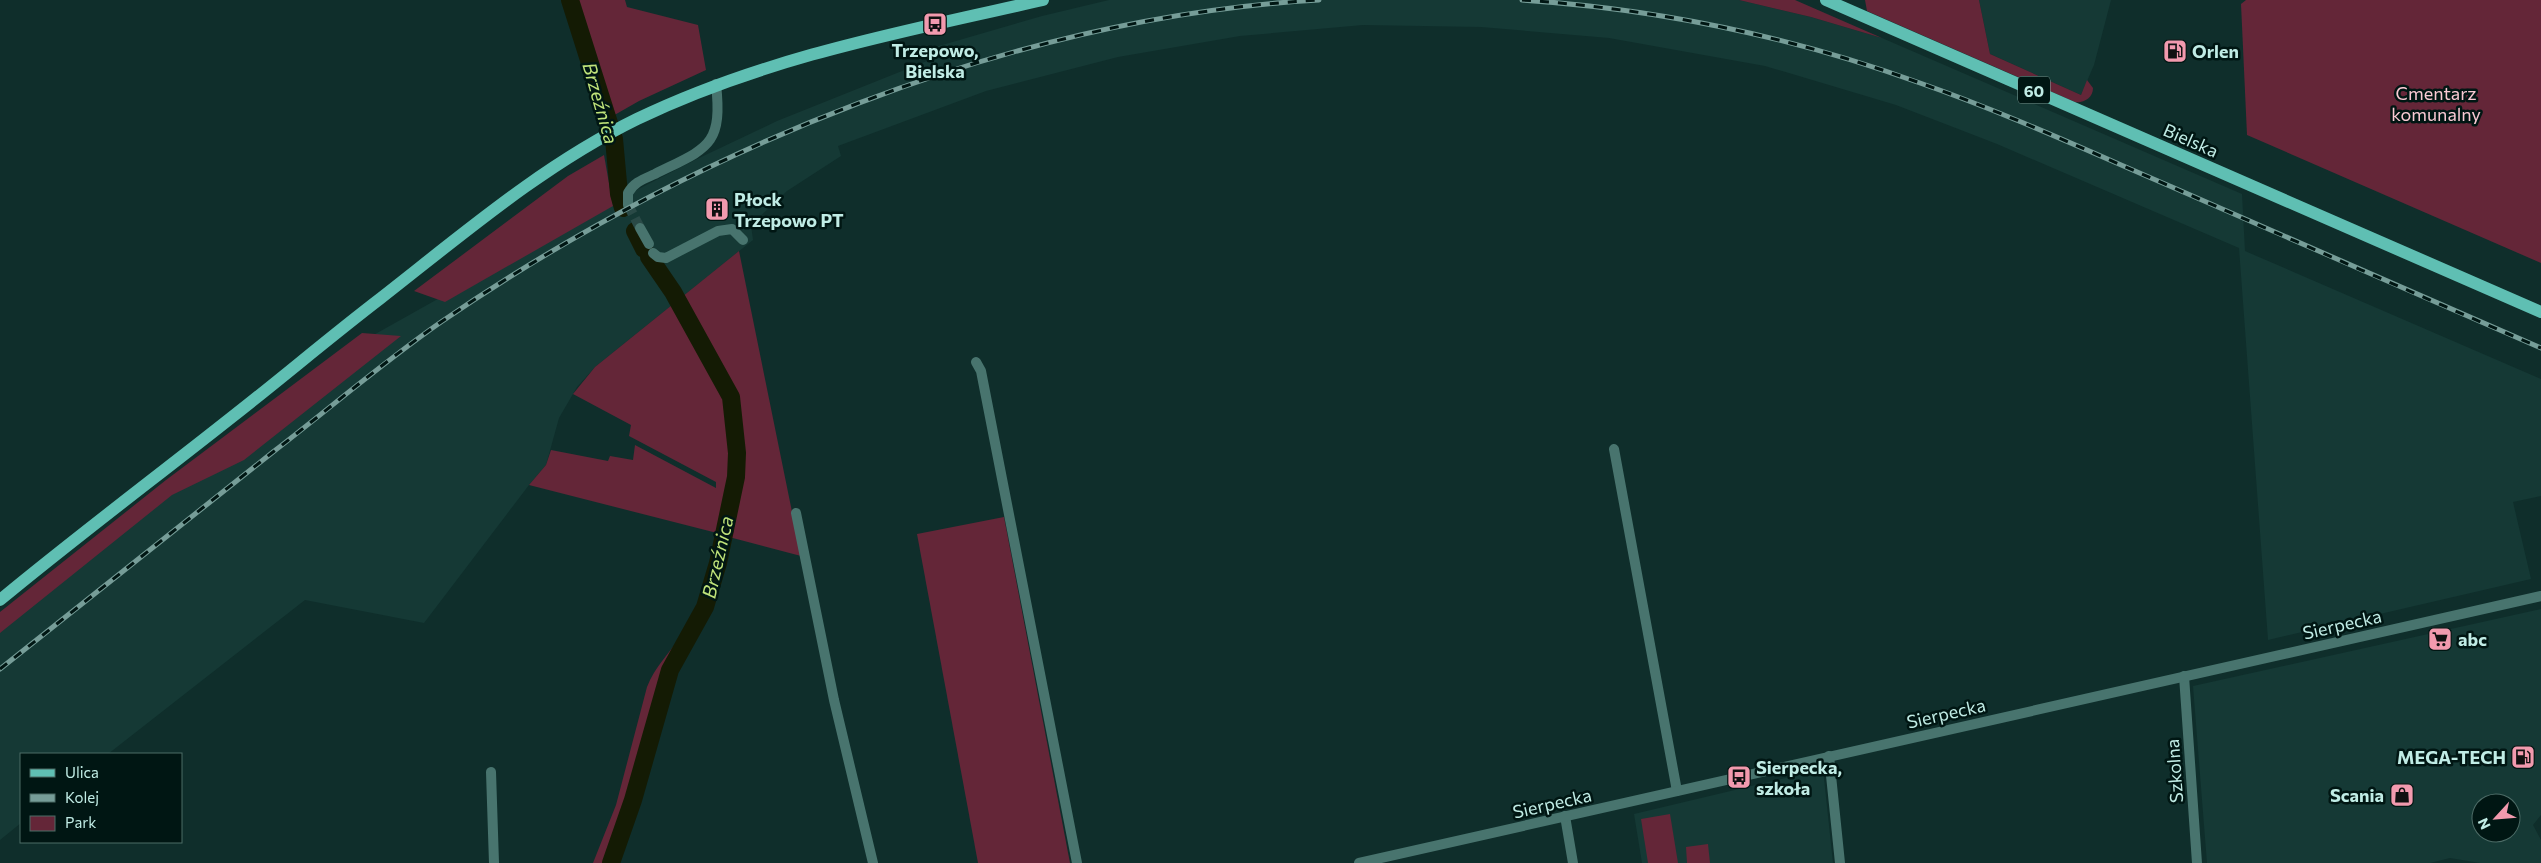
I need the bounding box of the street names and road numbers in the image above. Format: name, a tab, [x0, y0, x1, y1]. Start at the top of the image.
road number: 60	[2018, 76, 2050, 104]
street label: Bielska	[2160, 118, 2222, 162]
street label: Sierpecka	[2301, 604, 2383, 644]
street label: Sierpecka	[1905, 693, 1987, 733]
street label: Szkolna	[2161, 738, 2187, 804]
street label: Sierpecka	[1511, 783, 1593, 823]

